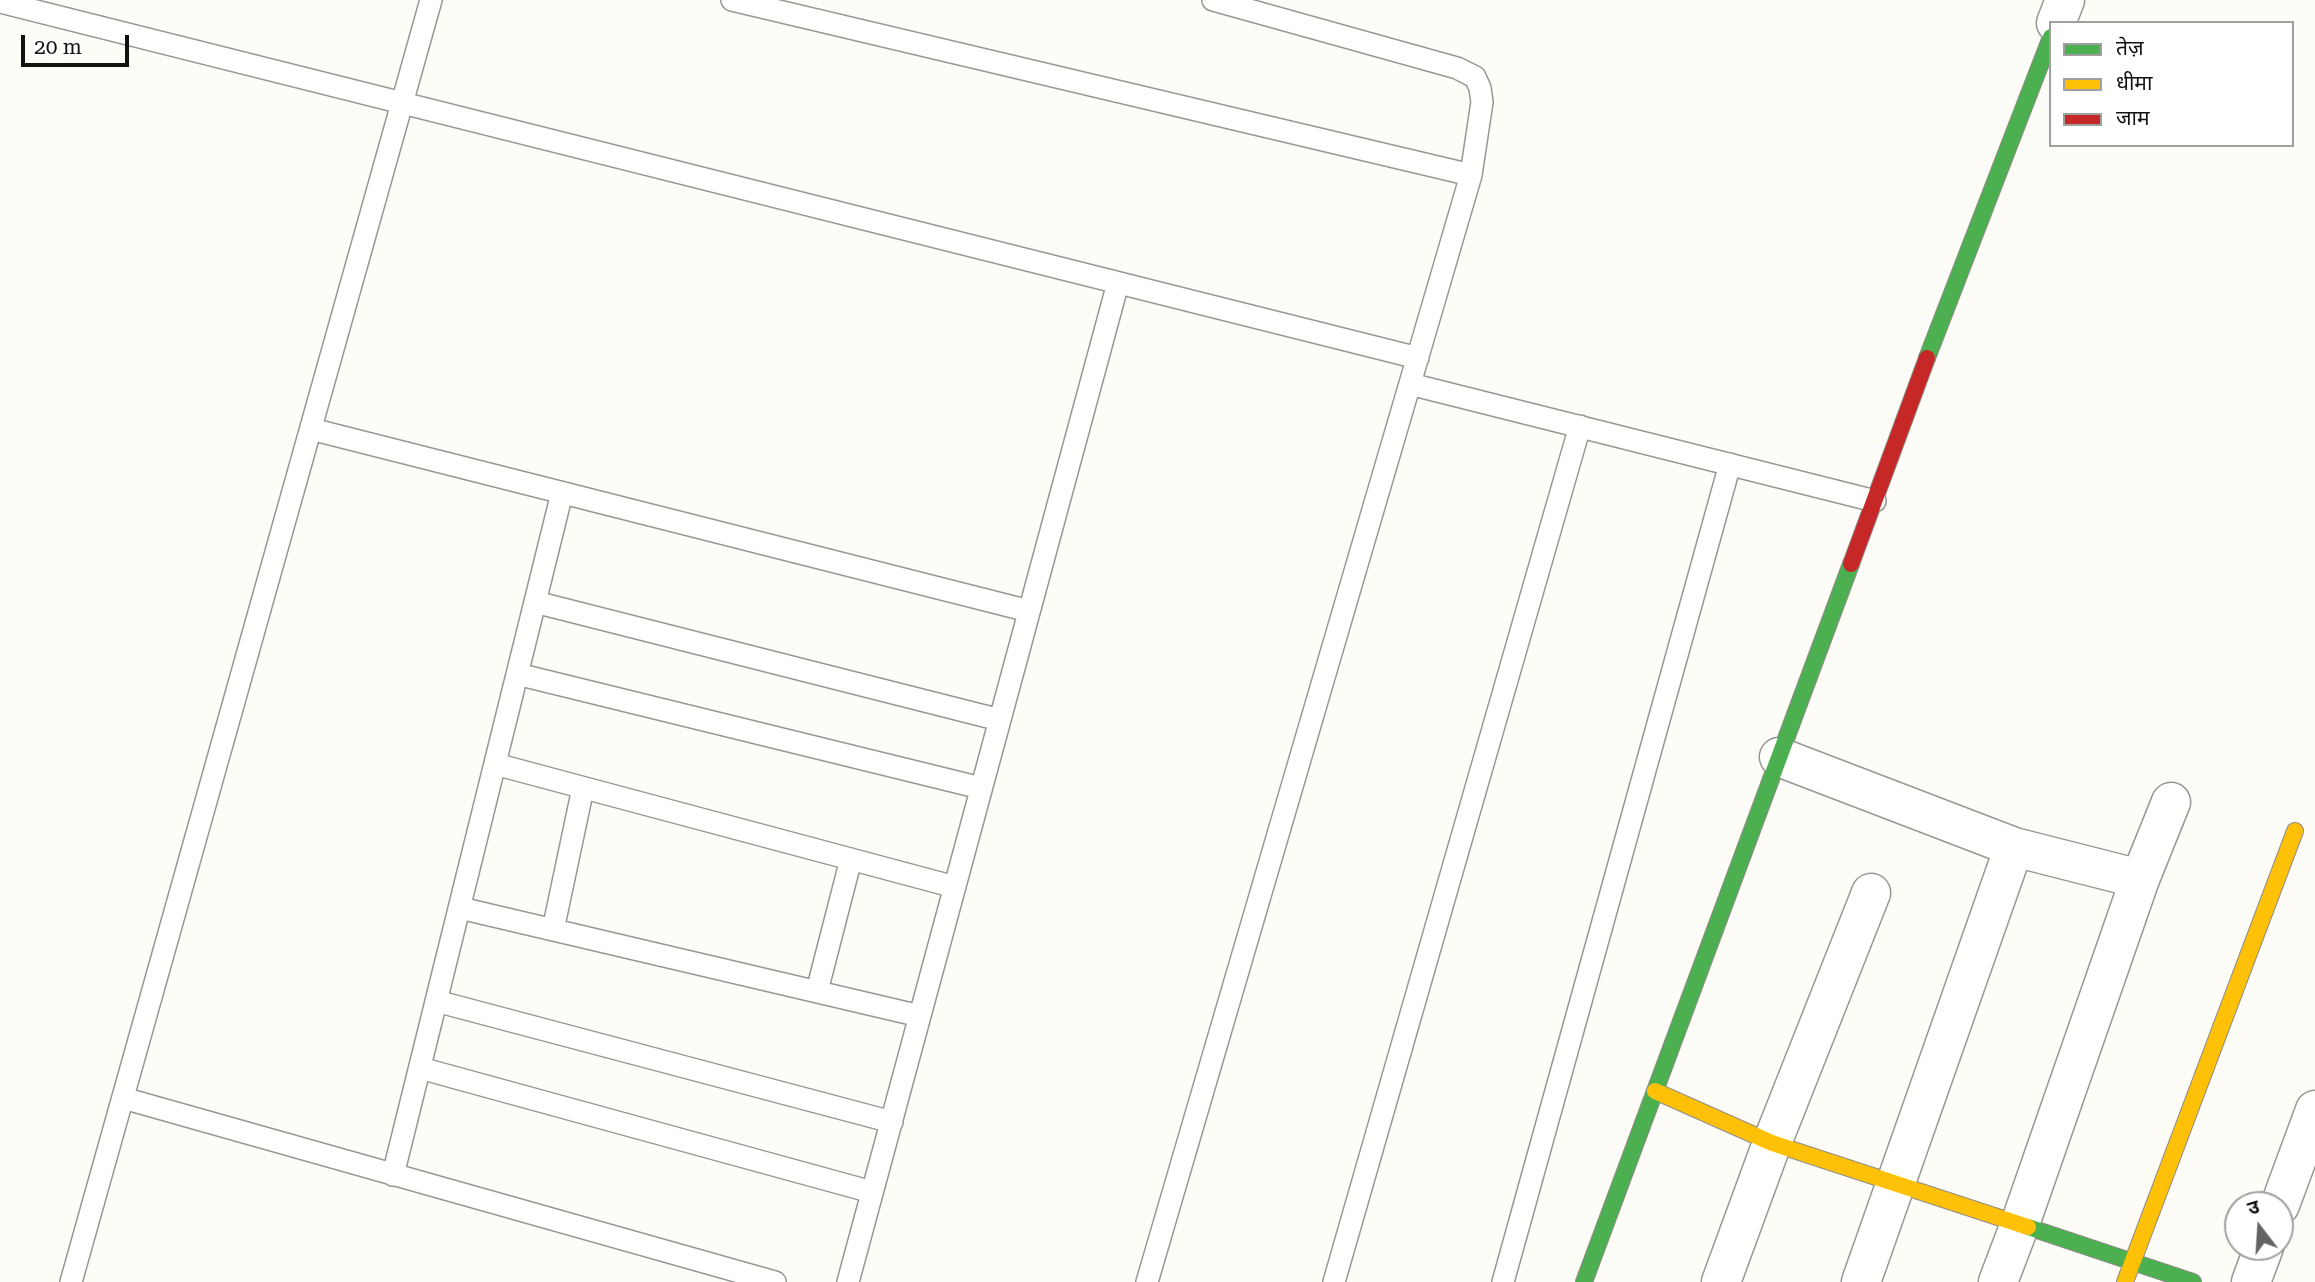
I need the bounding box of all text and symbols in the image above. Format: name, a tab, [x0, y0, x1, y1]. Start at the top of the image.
scale bar	[24, 21, 133, 65]
legend	[2049, 21, 2294, 147]
text: 20 m	[34, 35, 82, 59]
text: तेज़	[2116, 36, 2144, 60]
text: धीमा	[2116, 71, 2152, 95]
text: जाम	[2116, 106, 2150, 130]
north arrow	[2224, 1191, 2294, 1261]
text: उ	[2245, 1195, 2262, 1220]

